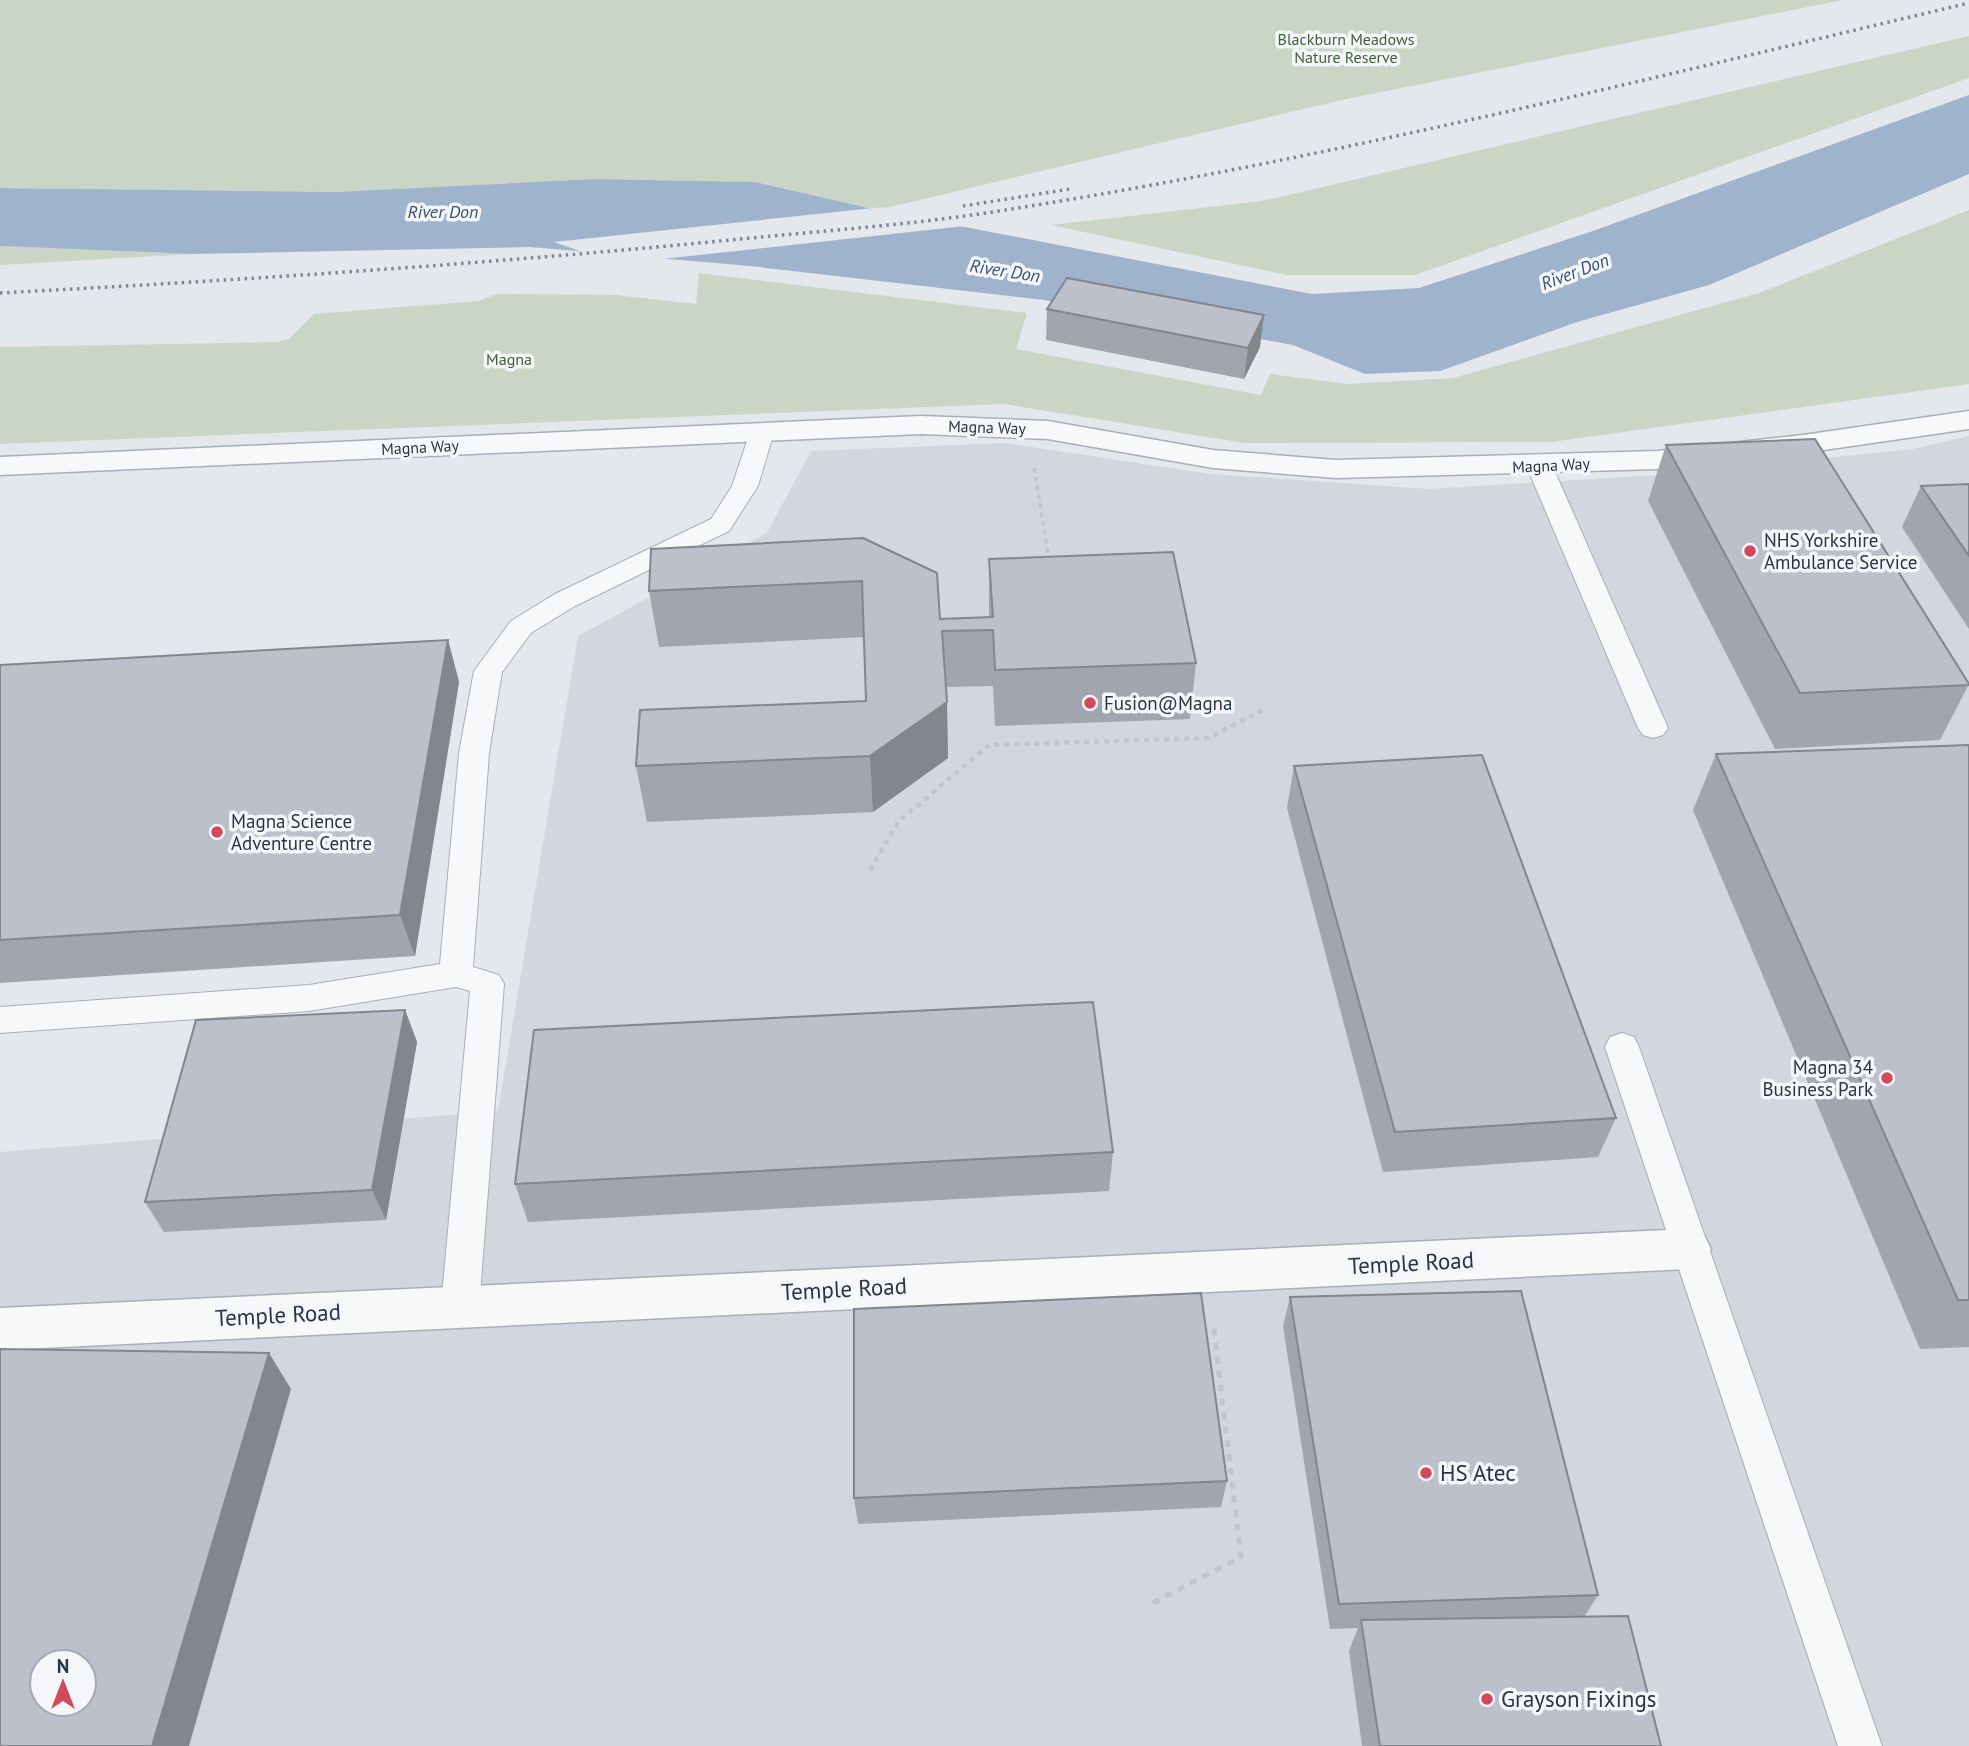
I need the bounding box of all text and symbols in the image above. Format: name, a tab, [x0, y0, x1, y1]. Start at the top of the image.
park label: Blackburn Meadows Nature Reserve	[1278, 29, 1415, 67]
water label: River Don	[408, 200, 478, 223]
water label: River Don	[1538, 248, 1612, 295]
water label: River Don	[968, 254, 1042, 287]
park label: Magna	[486, 349, 532, 369]
street label: Magna Way	[948, 416, 1027, 438]
street label: Magna Way	[381, 435, 460, 459]
street label: Magna Way	[1512, 453, 1591, 477]
place label: NHS Yorkshire Ambulance Service	[1764, 528, 1918, 574]
marker: NHS Yorkshire Ambulance Service	[1742, 543, 1758, 559]
place label: Fusion@Magna	[1104, 691, 1232, 715]
marker: Fusion@Magna	[1082, 695, 1098, 711]
place label: Magna Science Adventure Centre	[231, 809, 372, 855]
marker: Magna Science Adventure Centre	[209, 824, 225, 840]
place label: Magna 34 Business Park	[1763, 1055, 1873, 1101]
marker: Magna 34 Business Park	[1879, 1070, 1895, 1086]
street label: Temple Road	[1347, 1245, 1475, 1280]
street label: Temple Road	[780, 1271, 908, 1306]
street label: Temple Road	[214, 1297, 342, 1332]
place label: HS Atec	[1440, 1458, 1516, 1487]
marker: HS Atec	[1418, 1465, 1434, 1481]
north arrow	[28, 1648, 98, 1718]
text: N	[57, 1654, 69, 1678]
place label: Grayson Fixings	[1501, 1684, 1656, 1713]
marker: Grayson Fixings	[1479, 1691, 1495, 1707]

